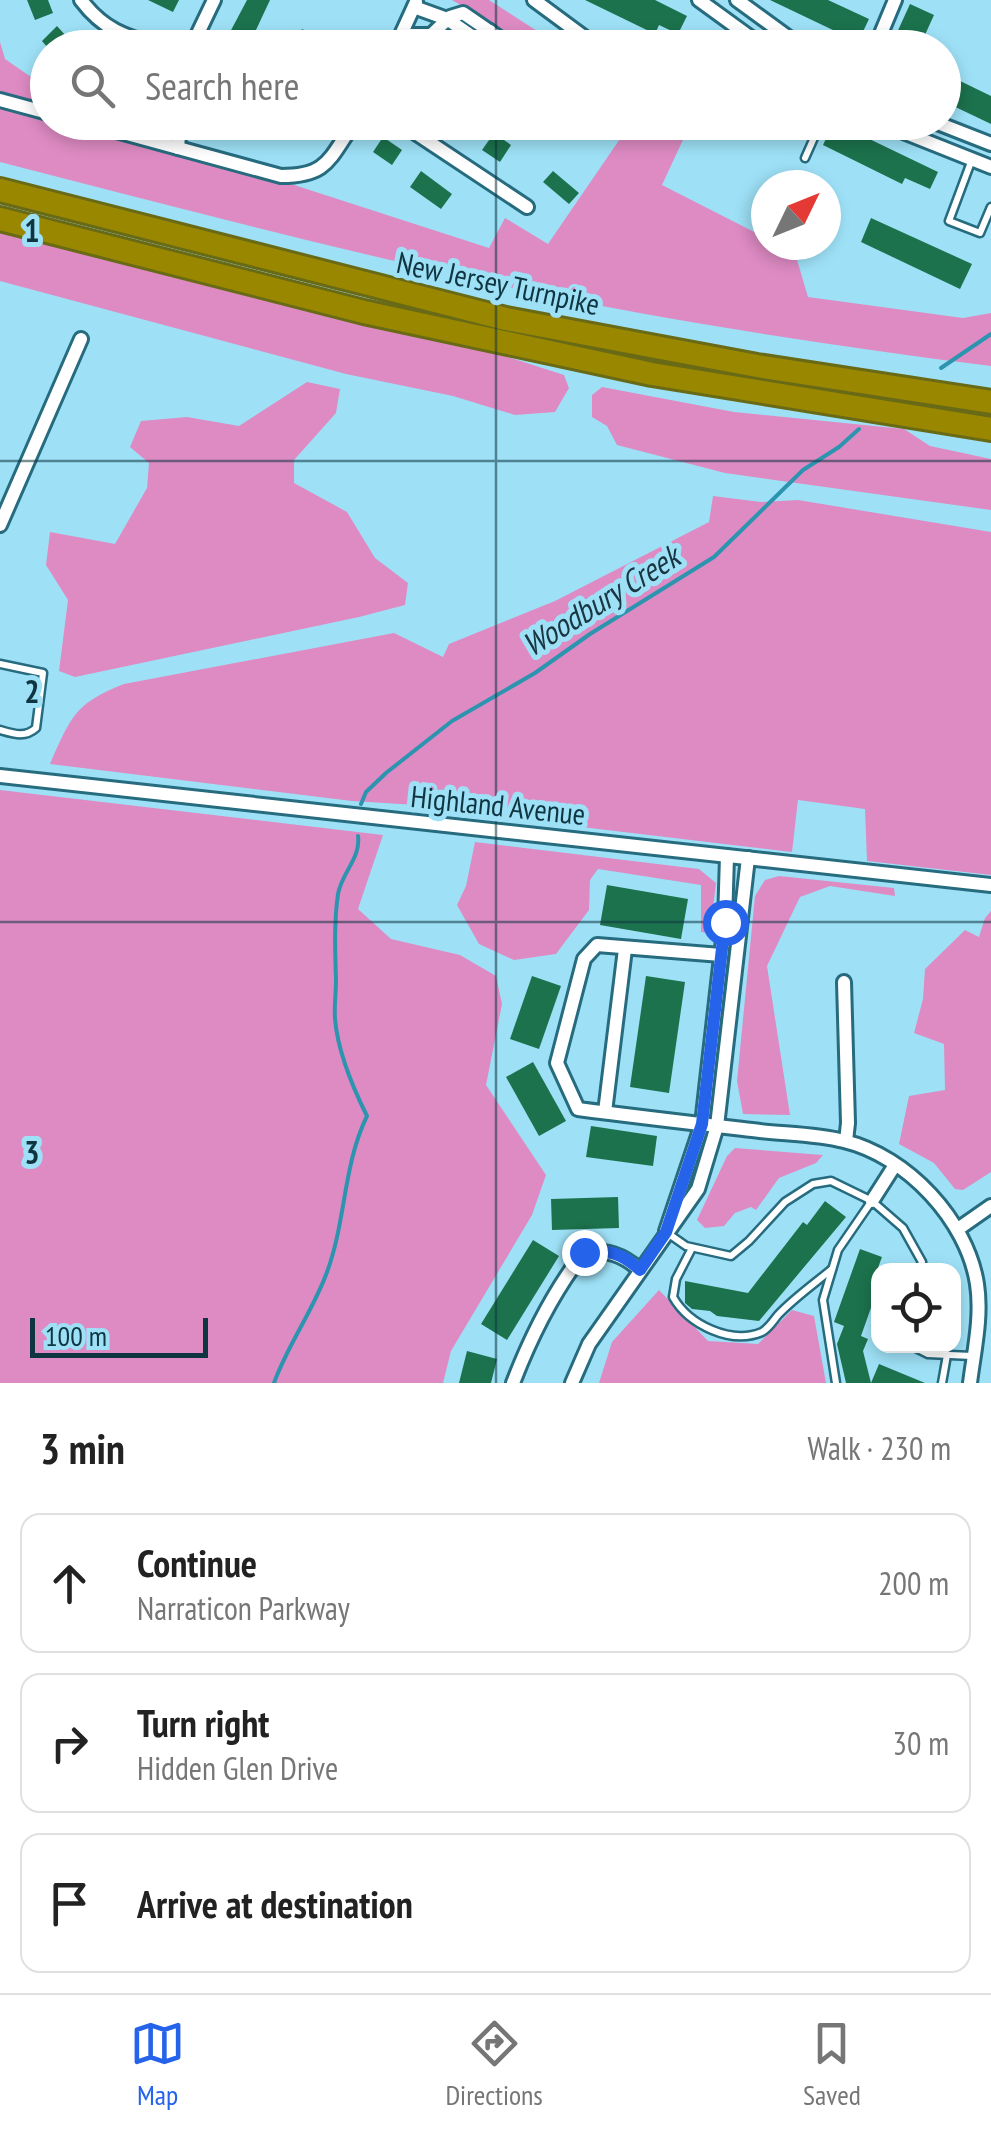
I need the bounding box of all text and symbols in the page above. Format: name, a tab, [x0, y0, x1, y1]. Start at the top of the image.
search box	[30, 30, 961, 140]
icon: search	[65, 58, 120, 113]
text: Search here	[145, 61, 299, 110]
north arrow	[751, 170, 841, 260]
text: 1	[24, 209, 40, 251]
street label: New Jersey Turnpike	[393, 242, 603, 323]
water label: Woodbury Creek	[514, 533, 690, 665]
text: 2	[24, 670, 40, 712]
street label: Highland Avenue	[409, 776, 587, 833]
route start	[703, 900, 749, 946]
text: 3	[24, 1131, 40, 1173]
route end	[562, 1230, 608, 1276]
map controls	[871, 1263, 961, 1353]
button: locate	[871, 1263, 961, 1353]
scale bar	[30, 1313, 208, 1358]
text: 100 m	[45, 1317, 107, 1354]
text: 3 min	[40, 1421, 125, 1476]
text: Walk · 230 m	[807, 1427, 951, 1469]
text: Continue	[137, 1538, 257, 1587]
icon: ahead	[42, 1556, 97, 1611]
text: 200 m	[878, 1562, 949, 1604]
text: Narraticon Parkway	[137, 1587, 350, 1629]
text: Turn right	[137, 1698, 269, 1747]
icon: right	[42, 1716, 97, 1771]
text: 30 m	[893, 1722, 949, 1764]
text: Hidden Glen Drive	[137, 1747, 338, 1789]
icon: arrive	[42, 1876, 97, 1931]
text: Arrive at destination	[137, 1879, 413, 1928]
tab: Map	[130, 2016, 185, 2113]
tab: Directions	[445, 2016, 543, 2113]
tab: Saved	[803, 2016, 861, 2113]

